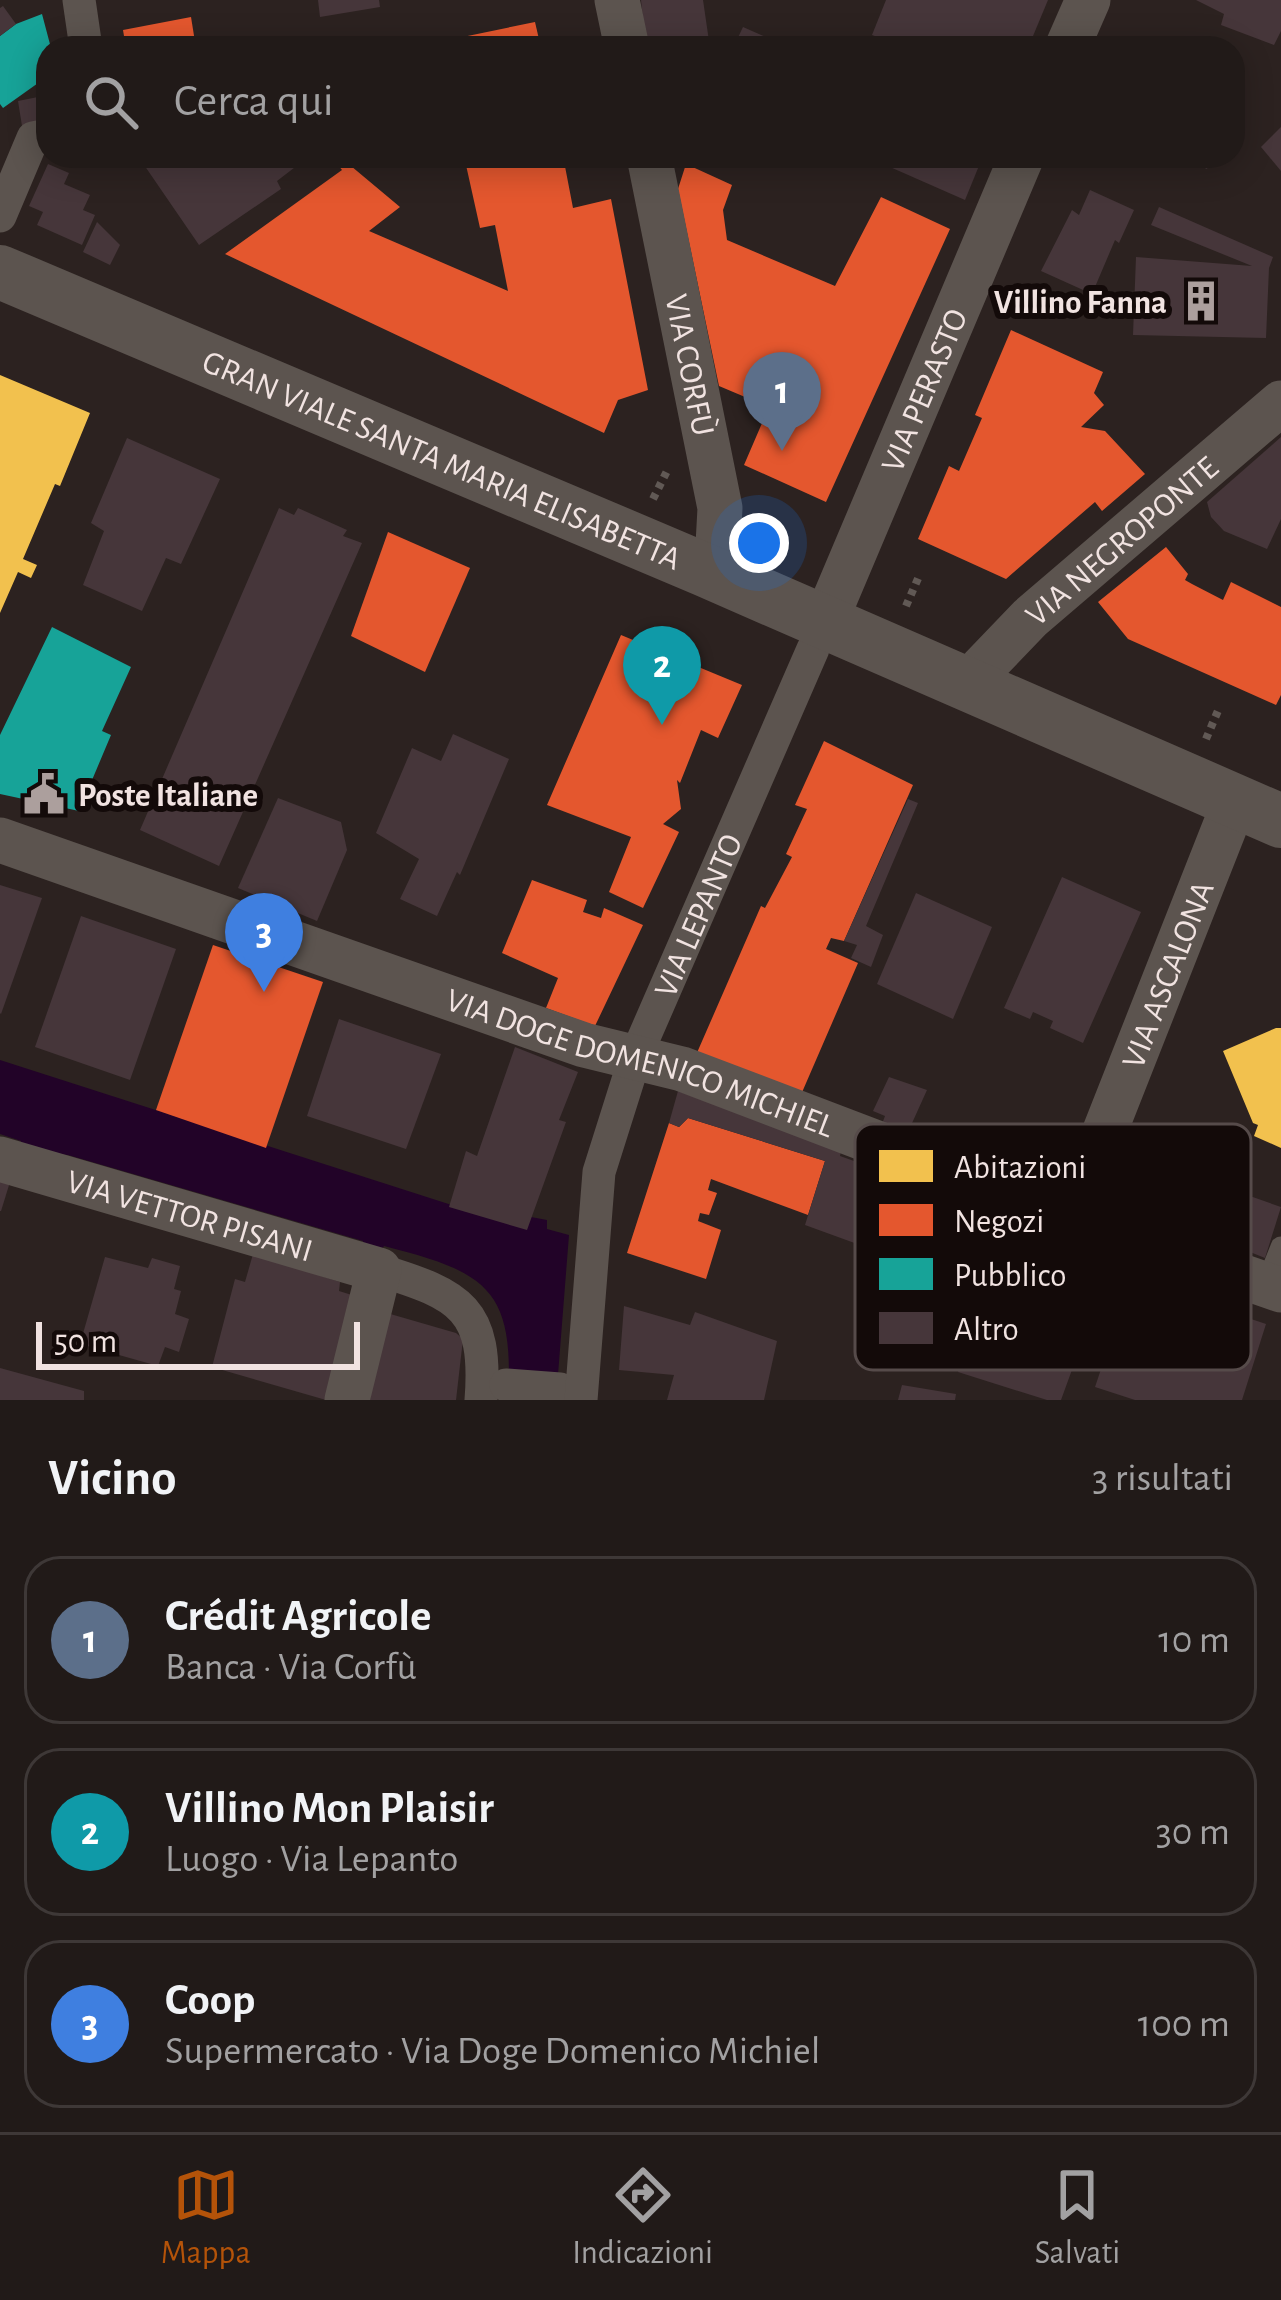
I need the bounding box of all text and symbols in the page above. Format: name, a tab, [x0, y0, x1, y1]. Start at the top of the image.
search box	[36, 36, 1245, 168]
icon: search	[78, 69, 144, 135]
text: Cerca qui	[174, 79, 334, 124]
building icon: Villino Fanna	[1178, 278, 1224, 324]
place label: Villino Fanna	[994, 287, 1167, 320]
street label: VIA CORFÙ	[658, 292, 723, 439]
street label: VIA PERASTO	[876, 305, 974, 477]
street label: GRAN VIALE SANTA MARIA ELISABETTA	[197, 346, 685, 577]
pin: 1	[743, 352, 821, 451]
street label: VIA NEGROPONTE	[1020, 451, 1225, 633]
your location	[729, 513, 789, 573]
pin: 2	[623, 626, 701, 725]
public building icon: Poste Italiane	[21, 771, 67, 817]
place label: Poste Italiane	[78, 780, 258, 813]
street label: VIA LEPANTO	[650, 830, 749, 1003]
street label: VIA ASCALONA	[1117, 877, 1221, 1073]
pin: 3	[225, 893, 303, 992]
street label: VIA DOGE DOMENICO MICHIEL	[442, 984, 838, 1144]
legend	[855, 1124, 1251, 1370]
text: Abitazioni	[954, 1152, 1086, 1185]
street label: VIA VETTOR PISANI	[63, 1165, 316, 1269]
text: Negozi	[954, 1206, 1044, 1239]
text: Pubblico	[954, 1260, 1067, 1293]
text: Altro	[954, 1314, 1019, 1347]
scale bar	[36, 1316, 360, 1369]
text: 50 m	[54, 1326, 117, 1359]
text: Vicino	[48, 1453, 176, 1504]
text: 3 risultati	[1092, 1459, 1233, 1498]
text: Crédit Agricole	[165, 1594, 431, 1639]
text: 1	[83, 1621, 97, 1660]
text: 10 m	[1158, 1621, 1230, 1660]
text: Banca · Via Corfù	[165, 1648, 417, 1687]
text: Villino Mon Plaisir	[165, 1786, 494, 1831]
text: 2	[81, 1813, 99, 1852]
text: 30 m	[1156, 1813, 1230, 1852]
text: Luogo · Via Lepanto	[165, 1840, 458, 1879]
text: Coop	[165, 1978, 255, 2023]
text: 3	[82, 2005, 98, 2044]
text: 100 m	[1138, 2005, 1230, 2044]
text: Supermercato · Via Doge Domenico Michiel	[165, 2032, 820, 2071]
tab: Mappa	[161, 2162, 251, 2274]
tab: Indicazioni	[572, 2162, 713, 2274]
tab: Salvati	[1035, 2162, 1120, 2274]

